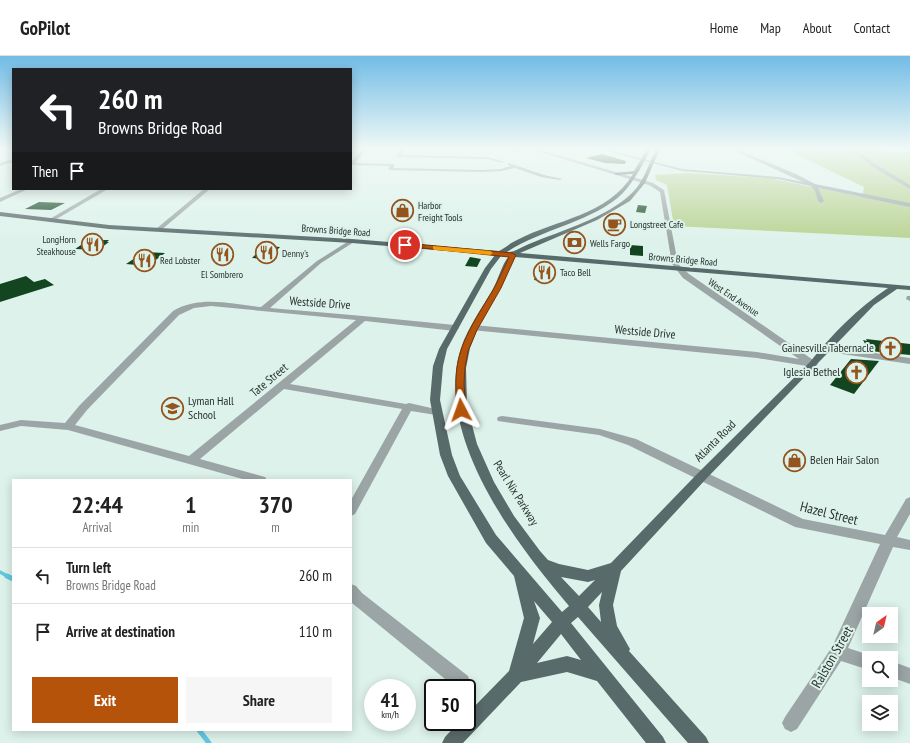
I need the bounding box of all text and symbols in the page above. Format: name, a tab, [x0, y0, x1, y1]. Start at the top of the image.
text: GoPilot	[20, 16, 70, 40]
text: Home	[710, 19, 738, 37]
text: Map	[760, 19, 781, 37]
text: About	[803, 19, 832, 37]
text: Contact	[854, 19, 890, 37]
text: 260 m	[98, 80, 162, 117]
icon: left	[32, 84, 84, 136]
text: Browns Bridge Road	[98, 116, 222, 139]
icon: arrive	[66, 160, 88, 182]
text: Then	[32, 162, 58, 181]
shop icon: Harbor Freight Tools	[390, 198, 416, 224]
place label: Harbor Freight Tools	[418, 199, 463, 224]
cafe icon: Longstreet Cafe	[602, 211, 628, 237]
place label: Longstreet Cafe	[630, 218, 684, 231]
street label: Browns Bridge Road	[301, 222, 371, 239]
pin	[388, 228, 422, 262]
bank icon: Wells Fargo	[562, 230, 588, 256]
restaurant icon: LongHorn Steakhouse	[79, 232, 105, 258]
place label: LongHorn Steakhouse	[36, 233, 76, 258]
icon: arrive	[394, 234, 416, 256]
place label: Wells Fargo	[590, 237, 630, 250]
restaurant icon: Denny's	[253, 240, 279, 266]
restaurant icon: El Sombrero	[209, 241, 235, 267]
restaurant icon: Red Lobster	[131, 247, 157, 273]
place label: Denny's	[282, 247, 309, 260]
street label: Browns Bridge Road	[648, 250, 718, 269]
place label: Red Lobster	[160, 254, 201, 267]
restaurant icon: Taco Bell	[531, 259, 557, 285]
place label: Taco Bell	[560, 266, 592, 279]
place label: El Sombrero	[201, 268, 243, 281]
street label: West End Avenue	[706, 276, 762, 319]
street label: Westside Drive	[289, 293, 351, 312]
street label: Westside Drive	[614, 321, 676, 342]
church icon: Gainesville Tabernacle	[877, 335, 903, 361]
place label: Gainesville Tabernacle	[782, 340, 874, 355]
street label: Tate Street	[247, 359, 291, 400]
church icon: Iglesia Bethel	[843, 359, 869, 385]
place label: Iglesia Bethel	[783, 364, 840, 379]
position arrow	[440, 389, 482, 431]
place label: Lyman Hall School	[188, 393, 234, 422]
school or university icon: Lyman Hall School	[159, 395, 185, 421]
street label: Atlanta Road	[691, 417, 739, 465]
shop icon: Belen Hair Salon	[781, 447, 807, 473]
place label: Belen Hair Salon	[810, 452, 879, 467]
street label: Pearl Nix Parkway	[490, 457, 543, 528]
text: 22:44	[71, 489, 123, 520]
text: 1	[185, 489, 196, 520]
text: 370	[258, 489, 293, 520]
street label: Hazel Street	[798, 497, 860, 529]
text: Arrival	[82, 519, 112, 536]
text: min	[182, 519, 199, 536]
text: m	[271, 519, 280, 536]
text: Turn left	[66, 558, 111, 577]
icon: left	[32, 565, 54, 587]
text: 260 m	[299, 566, 332, 585]
text: Browns Bridge Road	[66, 577, 156, 594]
north arrow	[862, 607, 898, 643]
map controls	[862, 607, 898, 731]
icon: arrive	[32, 621, 54, 643]
text: Arrive at destination	[66, 622, 175, 641]
text: 110 m	[299, 622, 332, 641]
street label: Ralston Street	[807, 623, 857, 691]
button: search	[862, 651, 898, 687]
button: Exit	[32, 677, 178, 723]
button: Share	[186, 677, 332, 723]
speed limit sign: 50	[424, 679, 476, 731]
text: 41	[380, 687, 400, 713]
button: layers	[862, 695, 898, 731]
text: km/h	[381, 708, 399, 721]

